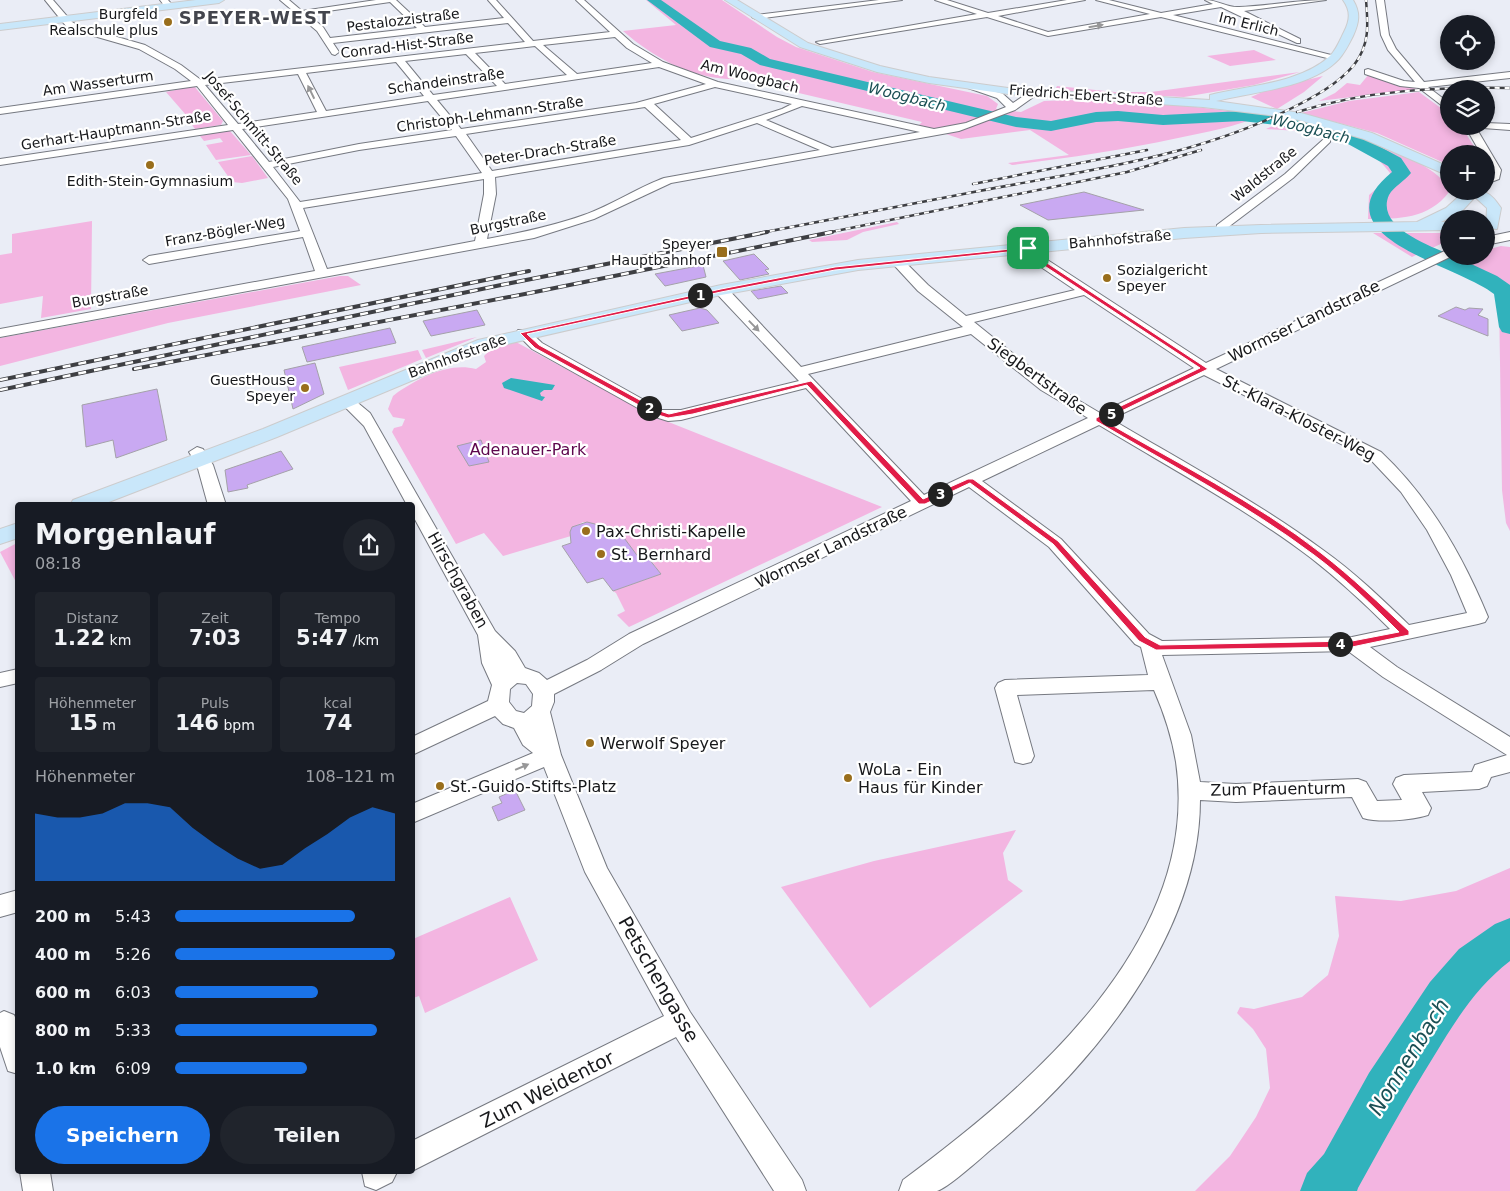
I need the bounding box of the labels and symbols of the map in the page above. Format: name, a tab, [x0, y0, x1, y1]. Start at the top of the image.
street label: Pestalozzistraße	[346, 5, 460, 35]
place label: Burgfeld Realschule plus	[49, 6, 158, 38]
district label: SPEYER-WEST	[179, 7, 331, 28]
street label: Im Erlich	[1217, 9, 1281, 39]
marker: Burgfeld Realschule plus	[162, 16, 174, 28]
one-way arrow	[1089, 22, 1104, 30]
street label: Conrad-Hist-Straße	[340, 29, 474, 61]
street label: Am Woogbach	[699, 56, 801, 96]
street label: Schandeinstraße	[387, 65, 505, 97]
street label: Am Wasserturm	[42, 67, 154, 99]
street label: Josef-Schmitt-Straße	[201, 67, 306, 188]
water label: Woogbach	[866, 79, 948, 115]
street label: Friedrich-Ebert-Straße	[1009, 82, 1163, 108]
one-way arrow	[307, 84, 316, 99]
street label: Christoph-Lehmann-Straße	[395, 93, 585, 135]
street label: Gerhart-Hauptmann-Straße	[20, 107, 212, 153]
water label: Woogbach	[1270, 111, 1352, 147]
street label: Peter-Drach-Straße	[483, 132, 617, 168]
street label: Waldstraße	[1228, 143, 1300, 205]
marker: Edith-Stein-Gymnasium	[144, 159, 156, 171]
place label: Edith-Stein-Gymnasium	[67, 173, 233, 189]
street label: Burgstraße	[468, 206, 548, 238]
street label: Franz-Bögler-Weg	[164, 213, 286, 249]
pin	[1007, 227, 1049, 269]
street label: Bahnhofstraße	[1068, 227, 1172, 251]
place label: Speyer Hauptbahnhof	[611, 236, 712, 268]
marker: Speyer Hauptbahnhof	[715, 245, 729, 259]
place label: Sozialgericht Speyer	[1117, 262, 1208, 294]
marker: Sozialgericht Speyer	[1101, 272, 1113, 284]
street label: Wormser Landstraße	[1225, 276, 1383, 366]
street label: Burgstraße	[70, 281, 150, 311]
pin: 1	[688, 282, 712, 308]
one-way arrow	[748, 319, 760, 331]
street label: Bahnhofstraße	[406, 331, 508, 381]
street label: Siegbertstraße	[984, 334, 1090, 418]
street label: St.-Klara-Kloster-Weg	[1219, 371, 1379, 465]
place label: GuestHouse Speyer	[210, 372, 295, 404]
marker: GuestHouse Speyer	[299, 382, 311, 394]
pin: 2	[636, 396, 662, 420]
pin: 5	[1098, 402, 1124, 426]
park label: Adenauer-Park	[470, 440, 587, 459]
pin: 3	[928, 482, 952, 506]
street label: Wormser Landstraße	[752, 502, 910, 592]
place label: Pax-Christi-Kapelle	[596, 522, 746, 541]
marker: Pax-Christi-Kapelle	[580, 525, 592, 537]
street label: Hirschgraben	[424, 529, 492, 631]
place label: St. Bernhard	[611, 545, 711, 564]
marker: St. Bernhard	[595, 548, 607, 560]
pin: 4	[1328, 632, 1352, 656]
place label: Werwolf Speyer	[600, 734, 726, 753]
marker: Werwolf Speyer	[584, 737, 596, 749]
place label: WoLa - Ein Haus für Kinder	[858, 760, 983, 797]
one-way arrow	[515, 763, 529, 771]
marker: WoLa - Ein Haus für Kinder	[842, 772, 854, 784]
place label: St.-Guido-Stifts-Platz	[450, 777, 616, 796]
street label: Zum Pfauenturm	[1210, 778, 1346, 800]
marker: St.-Guido-Stifts-Platz	[434, 780, 446, 792]
street label: Petschengasse	[614, 912, 704, 1046]
water label: Nonnenbach	[1364, 994, 1454, 1120]
street label: Zum Weidentor	[477, 1046, 618, 1132]

